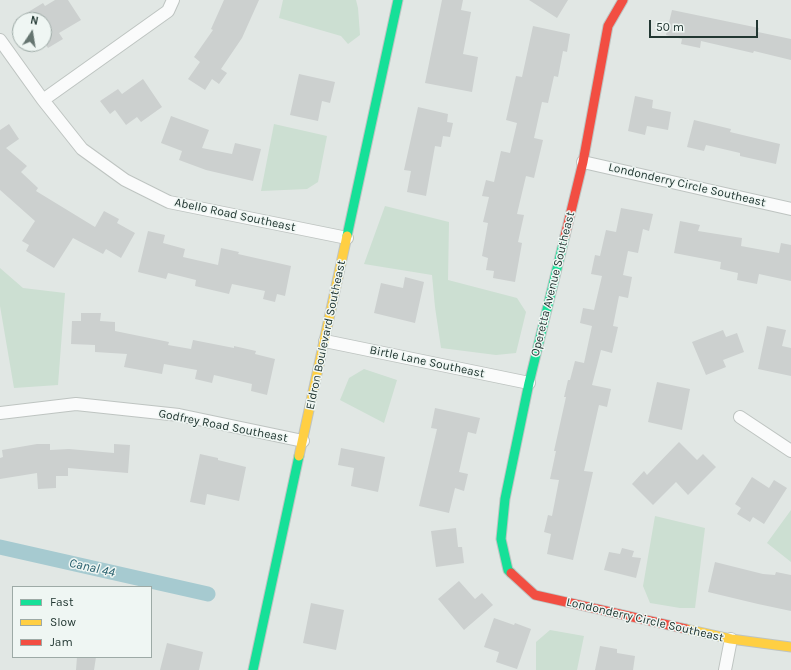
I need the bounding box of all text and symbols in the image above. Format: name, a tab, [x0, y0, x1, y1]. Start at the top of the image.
north arrow	[12, 12, 52, 52]
scale bar	[651, 12, 760, 38]
text: N	[29, 14, 40, 28]
text: 50 m	[656, 20, 684, 34]
street label: Londonderry Circle Southeast	[607, 160, 767, 210]
street label: Abello Road Southeast	[173, 195, 297, 235]
street label: Operetta Avenue Southeast	[528, 210, 578, 358]
street label: Eldron Boulevard Southeast	[303, 259, 349, 411]
street label: Birtle Lane Southeast	[368, 343, 486, 381]
street label: Godfrey Road Southeast	[157, 406, 289, 446]
water label: Canal 44	[68, 555, 116, 581]
legend	[12, 586, 152, 658]
text: Fast	[50, 595, 73, 609]
street label: Londonderry Circle Southeast	[565, 595, 725, 645]
text: Slow	[50, 615, 76, 629]
text: Jam	[50, 635, 73, 649]

